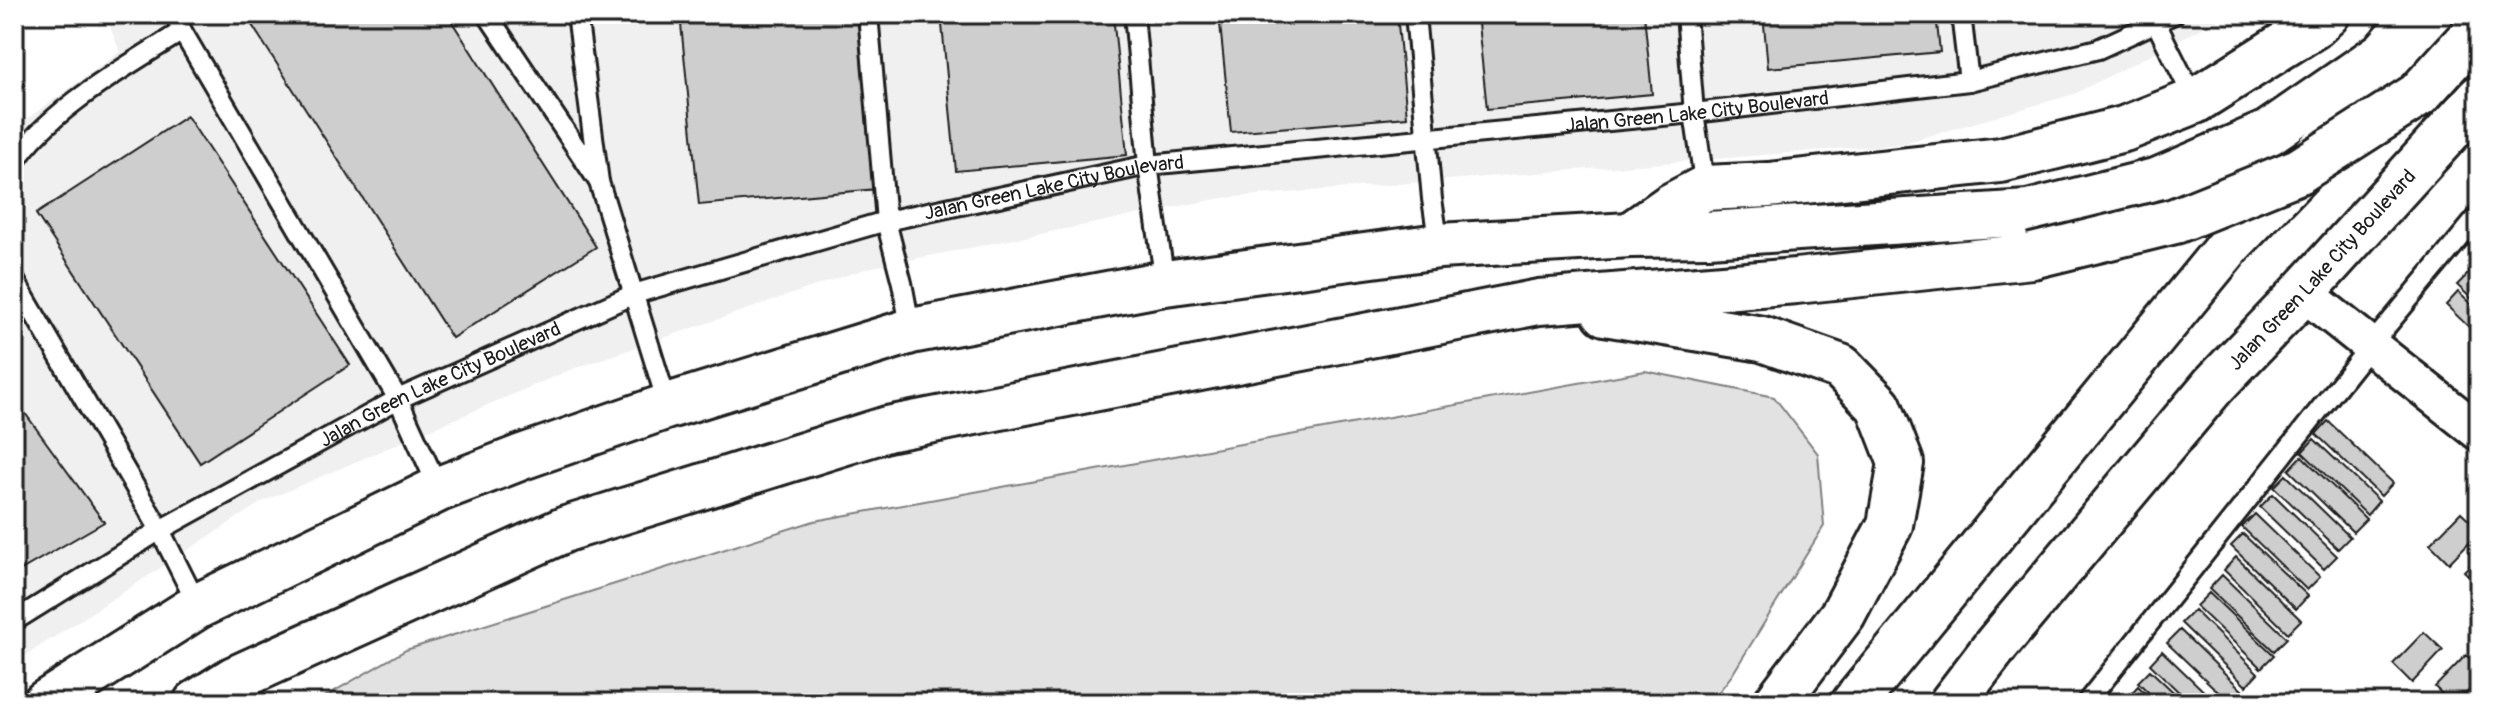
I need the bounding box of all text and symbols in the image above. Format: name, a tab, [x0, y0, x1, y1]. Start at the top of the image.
street label: Jalan Green Lake City Boulevard	[1564, 85, 1830, 138]
street label: Jalan Green Lake City Boulevard	[922, 150, 1185, 226]
street label: Jalan Green Lake City Boulevard	[2223, 164, 2421, 376]
street label: Jalan Green Lake City Boulevard	[315, 316, 565, 453]

